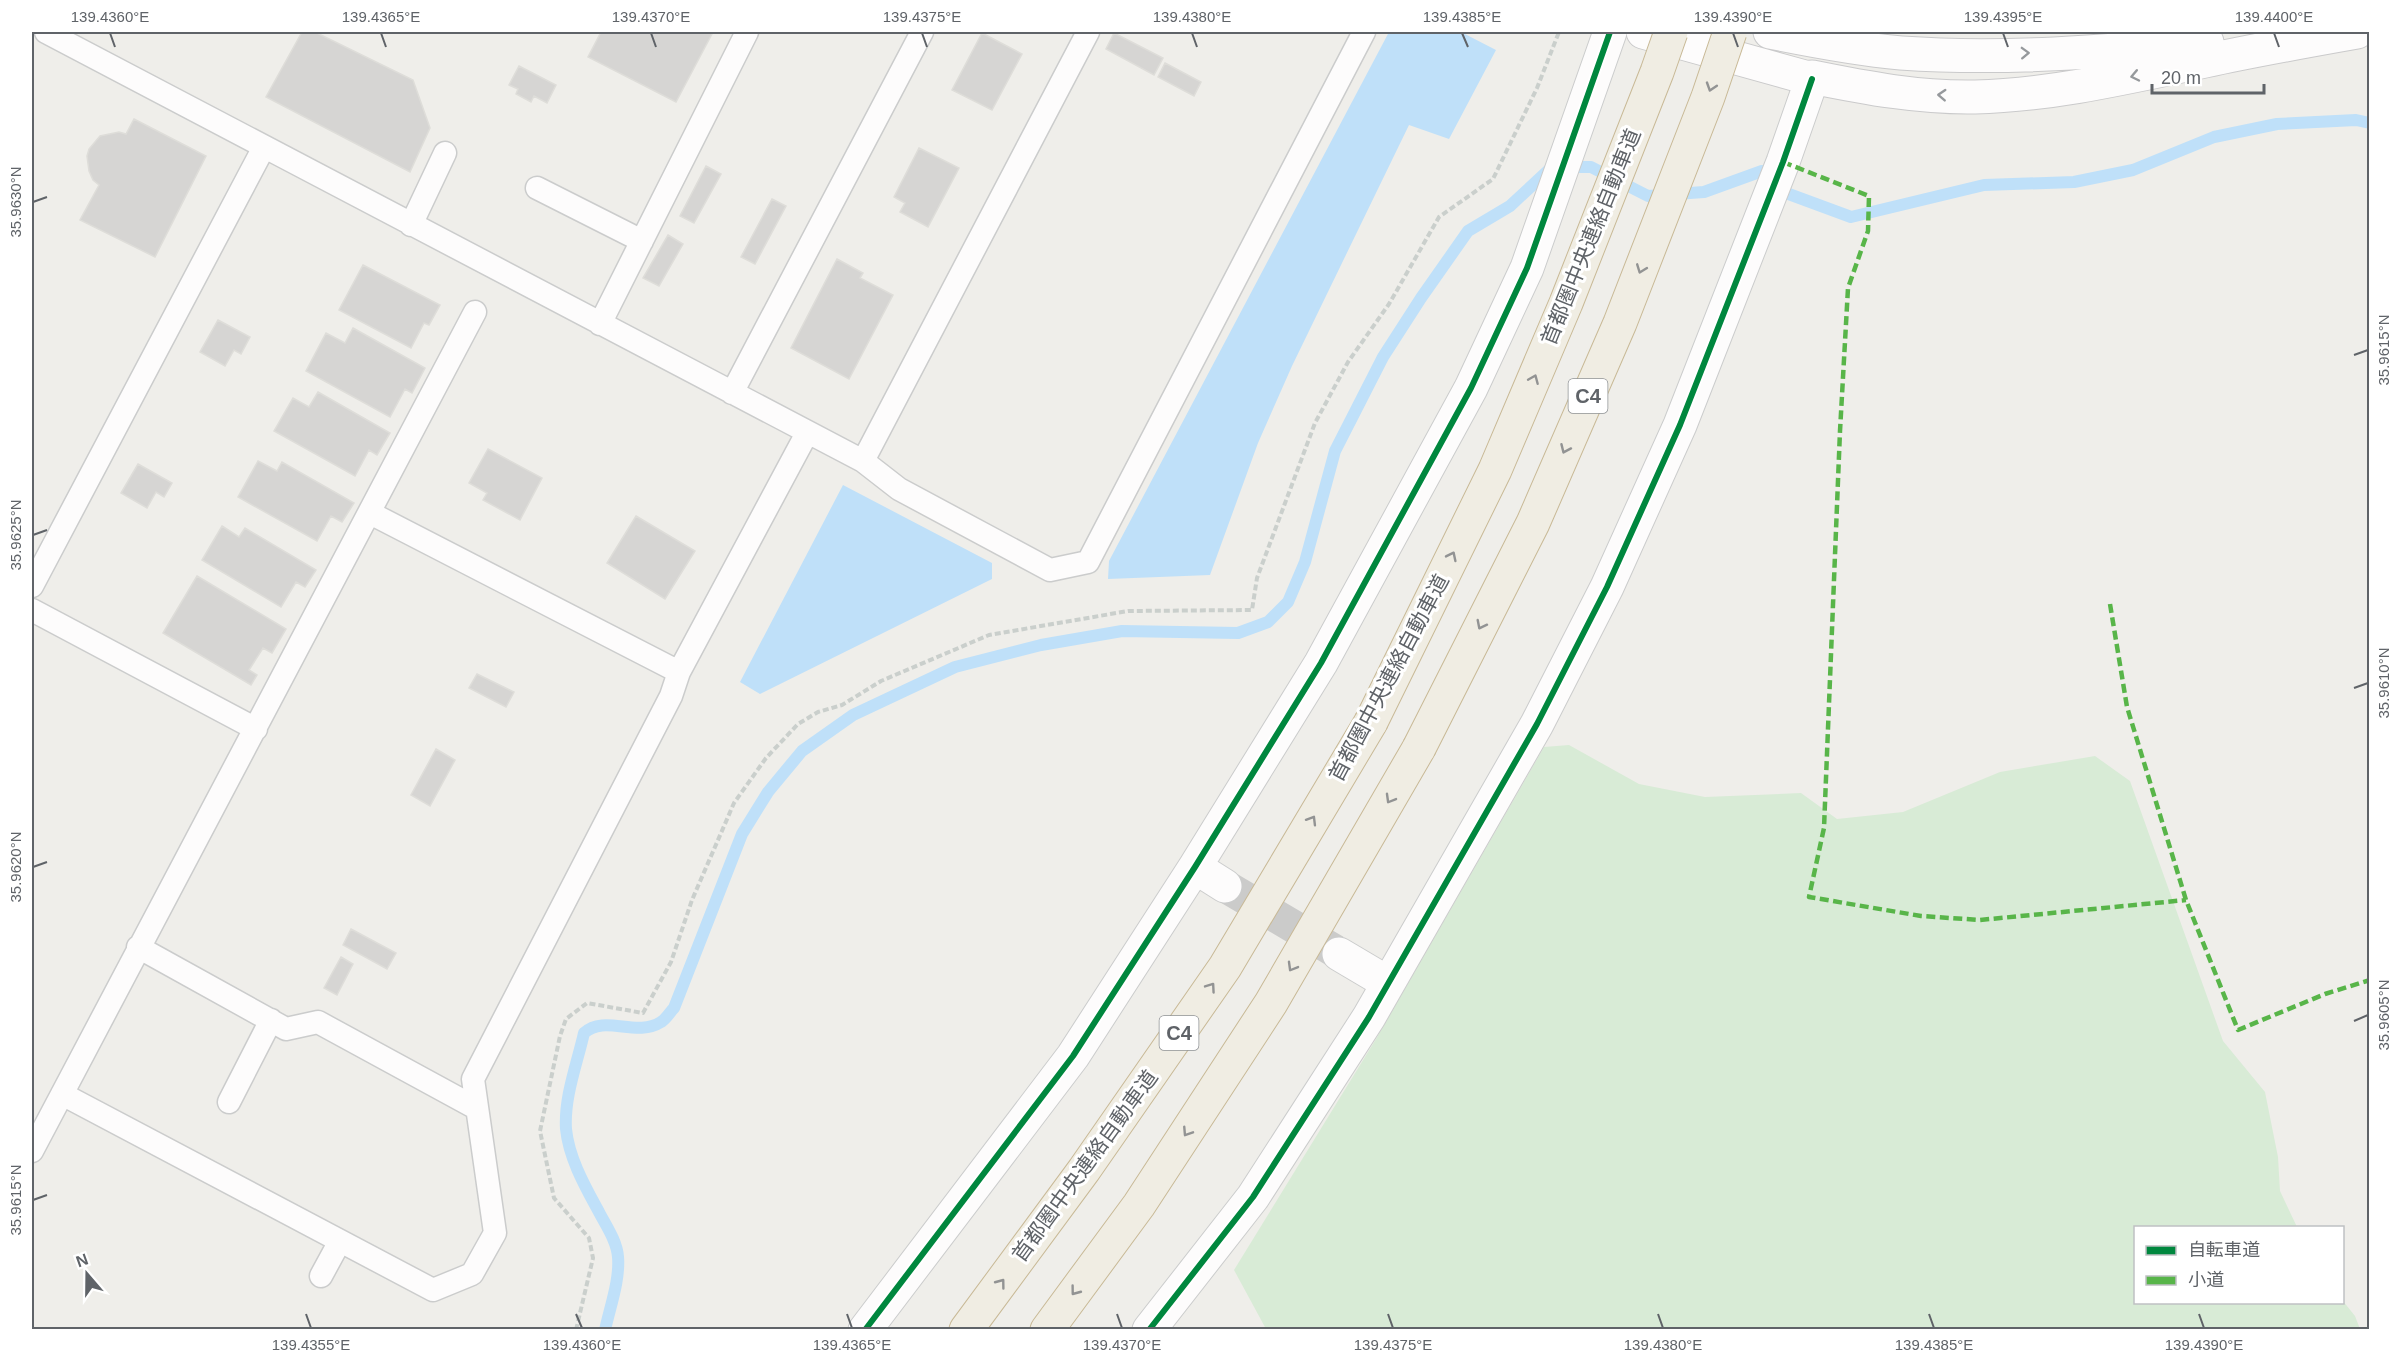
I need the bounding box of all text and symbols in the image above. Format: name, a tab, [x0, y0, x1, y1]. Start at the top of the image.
text: 139.4360°E	[71, 8, 149, 25]
text: 139.4365°E	[342, 8, 420, 25]
text: 139.4370°E	[612, 8, 690, 25]
text: 139.4375°E	[883, 8, 961, 25]
text: 139.4380°E	[1153, 8, 1231, 25]
text: 139.4385°E	[1423, 8, 1501, 25]
text: 139.4390°E	[1694, 8, 1772, 25]
text: 139.4395°E	[1964, 8, 2042, 25]
text: 139.4400°E	[2235, 8, 2313, 25]
one-way arrow	[2021, 47, 2030, 60]
scale bar	[2152, 57, 2264, 95]
text: 20 m	[2161, 68, 2201, 88]
one-way arrow	[2131, 69, 2141, 82]
one-way arrow	[1706, 81, 1719, 92]
one-way arrow	[1937, 89, 1946, 102]
street label: 首都圏中央連絡自動車道	[1537, 125, 1644, 348]
text: 35.9630°N	[7, 166, 24, 238]
one-way arrow	[1636, 263, 1648, 274]
text: 35.9615°N	[2375, 314, 2392, 386]
one-way arrow	[1527, 375, 1539, 386]
road number: C4	[1568, 379, 1608, 413]
one-way arrow	[1560, 442, 1572, 453]
text: 35.9625°N	[7, 499, 24, 571]
one-way arrow	[1445, 552, 1457, 563]
street label: 首都圏中央連絡自動車道	[1324, 570, 1453, 785]
one-way arrow	[1477, 618, 1489, 629]
text: 35.9610°N	[2375, 647, 2392, 719]
one-way arrow	[1385, 793, 1397, 803]
one-way arrow	[1305, 816, 1317, 826]
text: 35.9620°N	[7, 831, 24, 903]
one-way arrow	[1287, 961, 1299, 971]
text: 35.9605°N	[2375, 979, 2392, 1051]
one-way arrow	[1204, 983, 1215, 994]
road number: C4	[1160, 1016, 1198, 1050]
street label: 首都圏中央連絡自動車道	[1007, 1066, 1162, 1266]
one-way arrow	[1183, 1125, 1194, 1136]
text: 35.9615°N	[7, 1164, 24, 1236]
legend	[2134, 1226, 2344, 1304]
text: 自転車道	[2188, 1240, 2260, 1260]
north arrow	[57, 1244, 117, 1304]
text: N	[74, 1250, 90, 1270]
text: 小道	[2188, 1270, 2224, 1290]
one-way arrow	[993, 1278, 1004, 1289]
one-way arrow	[1071, 1285, 1082, 1296]
text: 139.4355°E	[272, 1336, 350, 1353]
text: 139.4360°E	[543, 1336, 621, 1353]
text: 139.4365°E	[813, 1336, 891, 1353]
text: 139.4370°E	[1083, 1336, 1161, 1353]
text: 139.4375°E	[1354, 1336, 1432, 1353]
text: 139.4380°E	[1624, 1336, 1702, 1353]
text: 139.4385°E	[1895, 1336, 1973, 1353]
text: 139.4390°E	[2165, 1336, 2243, 1353]

